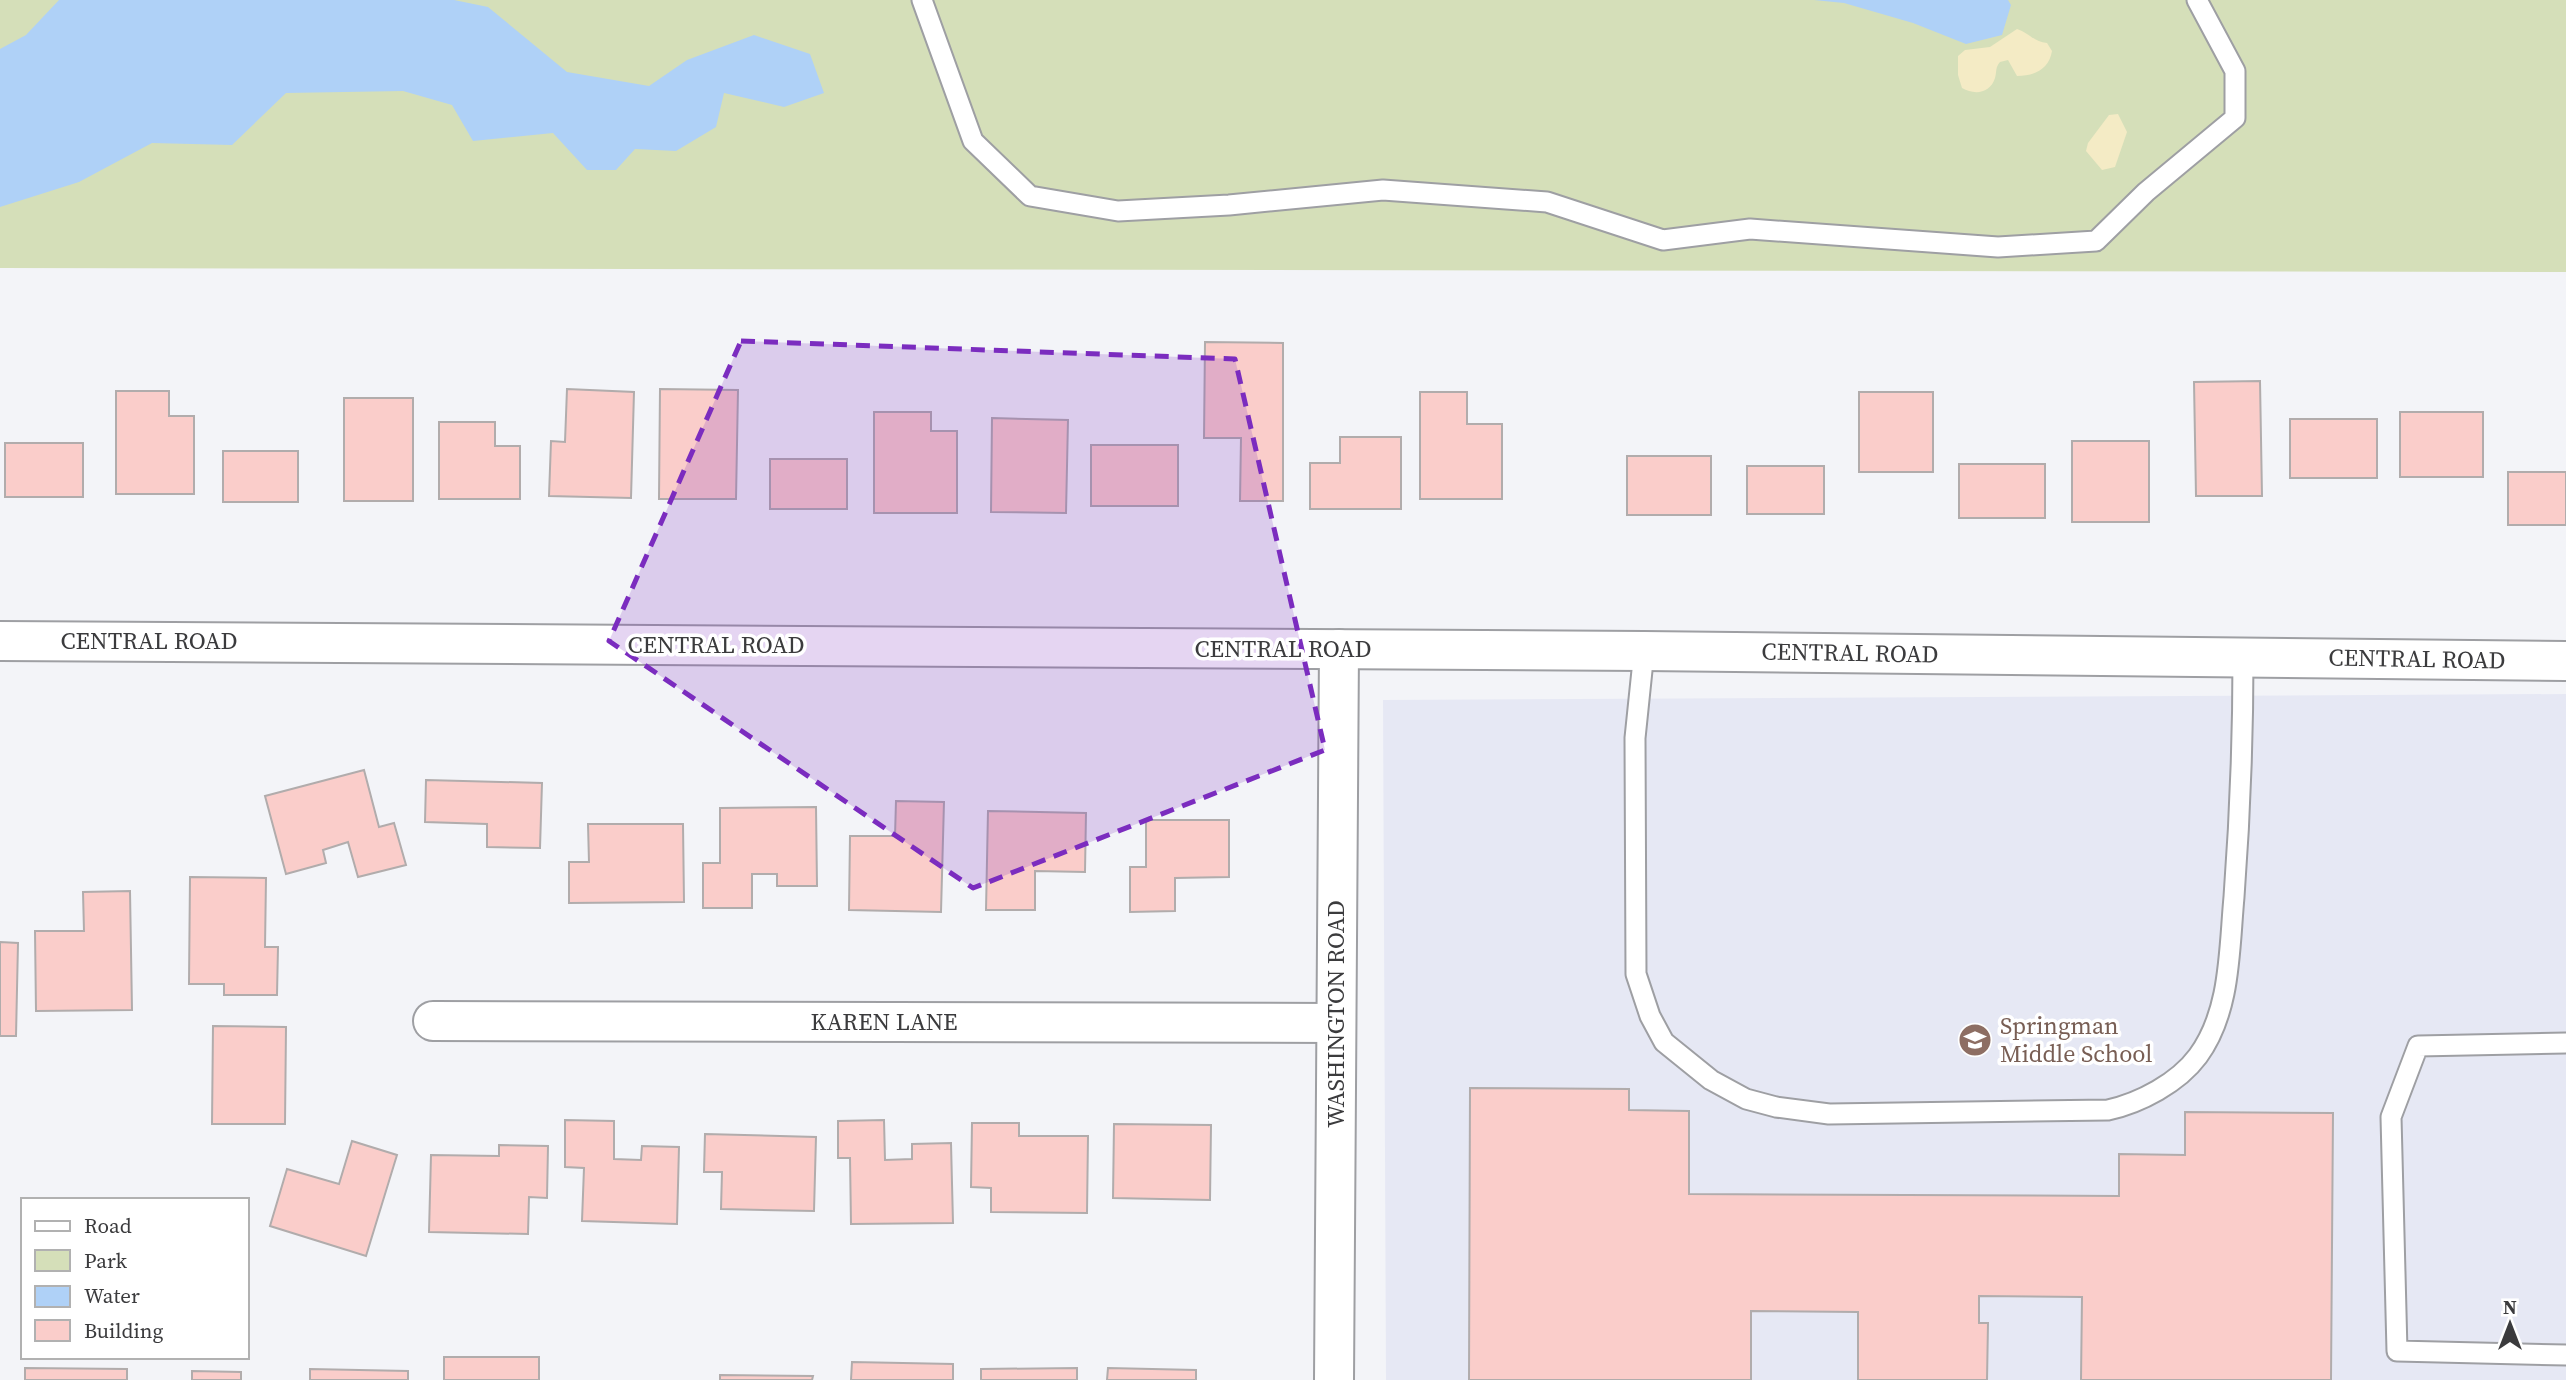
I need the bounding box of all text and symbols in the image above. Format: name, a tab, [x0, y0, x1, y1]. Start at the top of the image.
street label: CENTRAL ROAD	[60, 624, 238, 657]
street label: CENTRAL ROAD	[627, 628, 805, 661]
street label: CENTRAL ROAD	[1194, 632, 1372, 665]
street label: CENTRAL ROAD	[1761, 634, 1939, 671]
street label: CENTRAL ROAD	[2328, 640, 2506, 677]
street label: WASHINGTON ROAD	[1319, 900, 1352, 1128]
street label: KAREN LANE	[810, 1005, 958, 1038]
place label: Springman Middle School	[2000, 1009, 2152, 1070]
school or university icon: Springman Middle School	[1956, 1021, 1994, 1059]
legend	[21, 1198, 248, 1359]
text: Road	[84, 1211, 132, 1240]
text: Park	[84, 1246, 128, 1275]
text: Water	[84, 1281, 140, 1310]
north arrow	[2475, 1289, 2545, 1359]
text: N	[2503, 1294, 2517, 1320]
text: Building	[84, 1316, 163, 1345]

